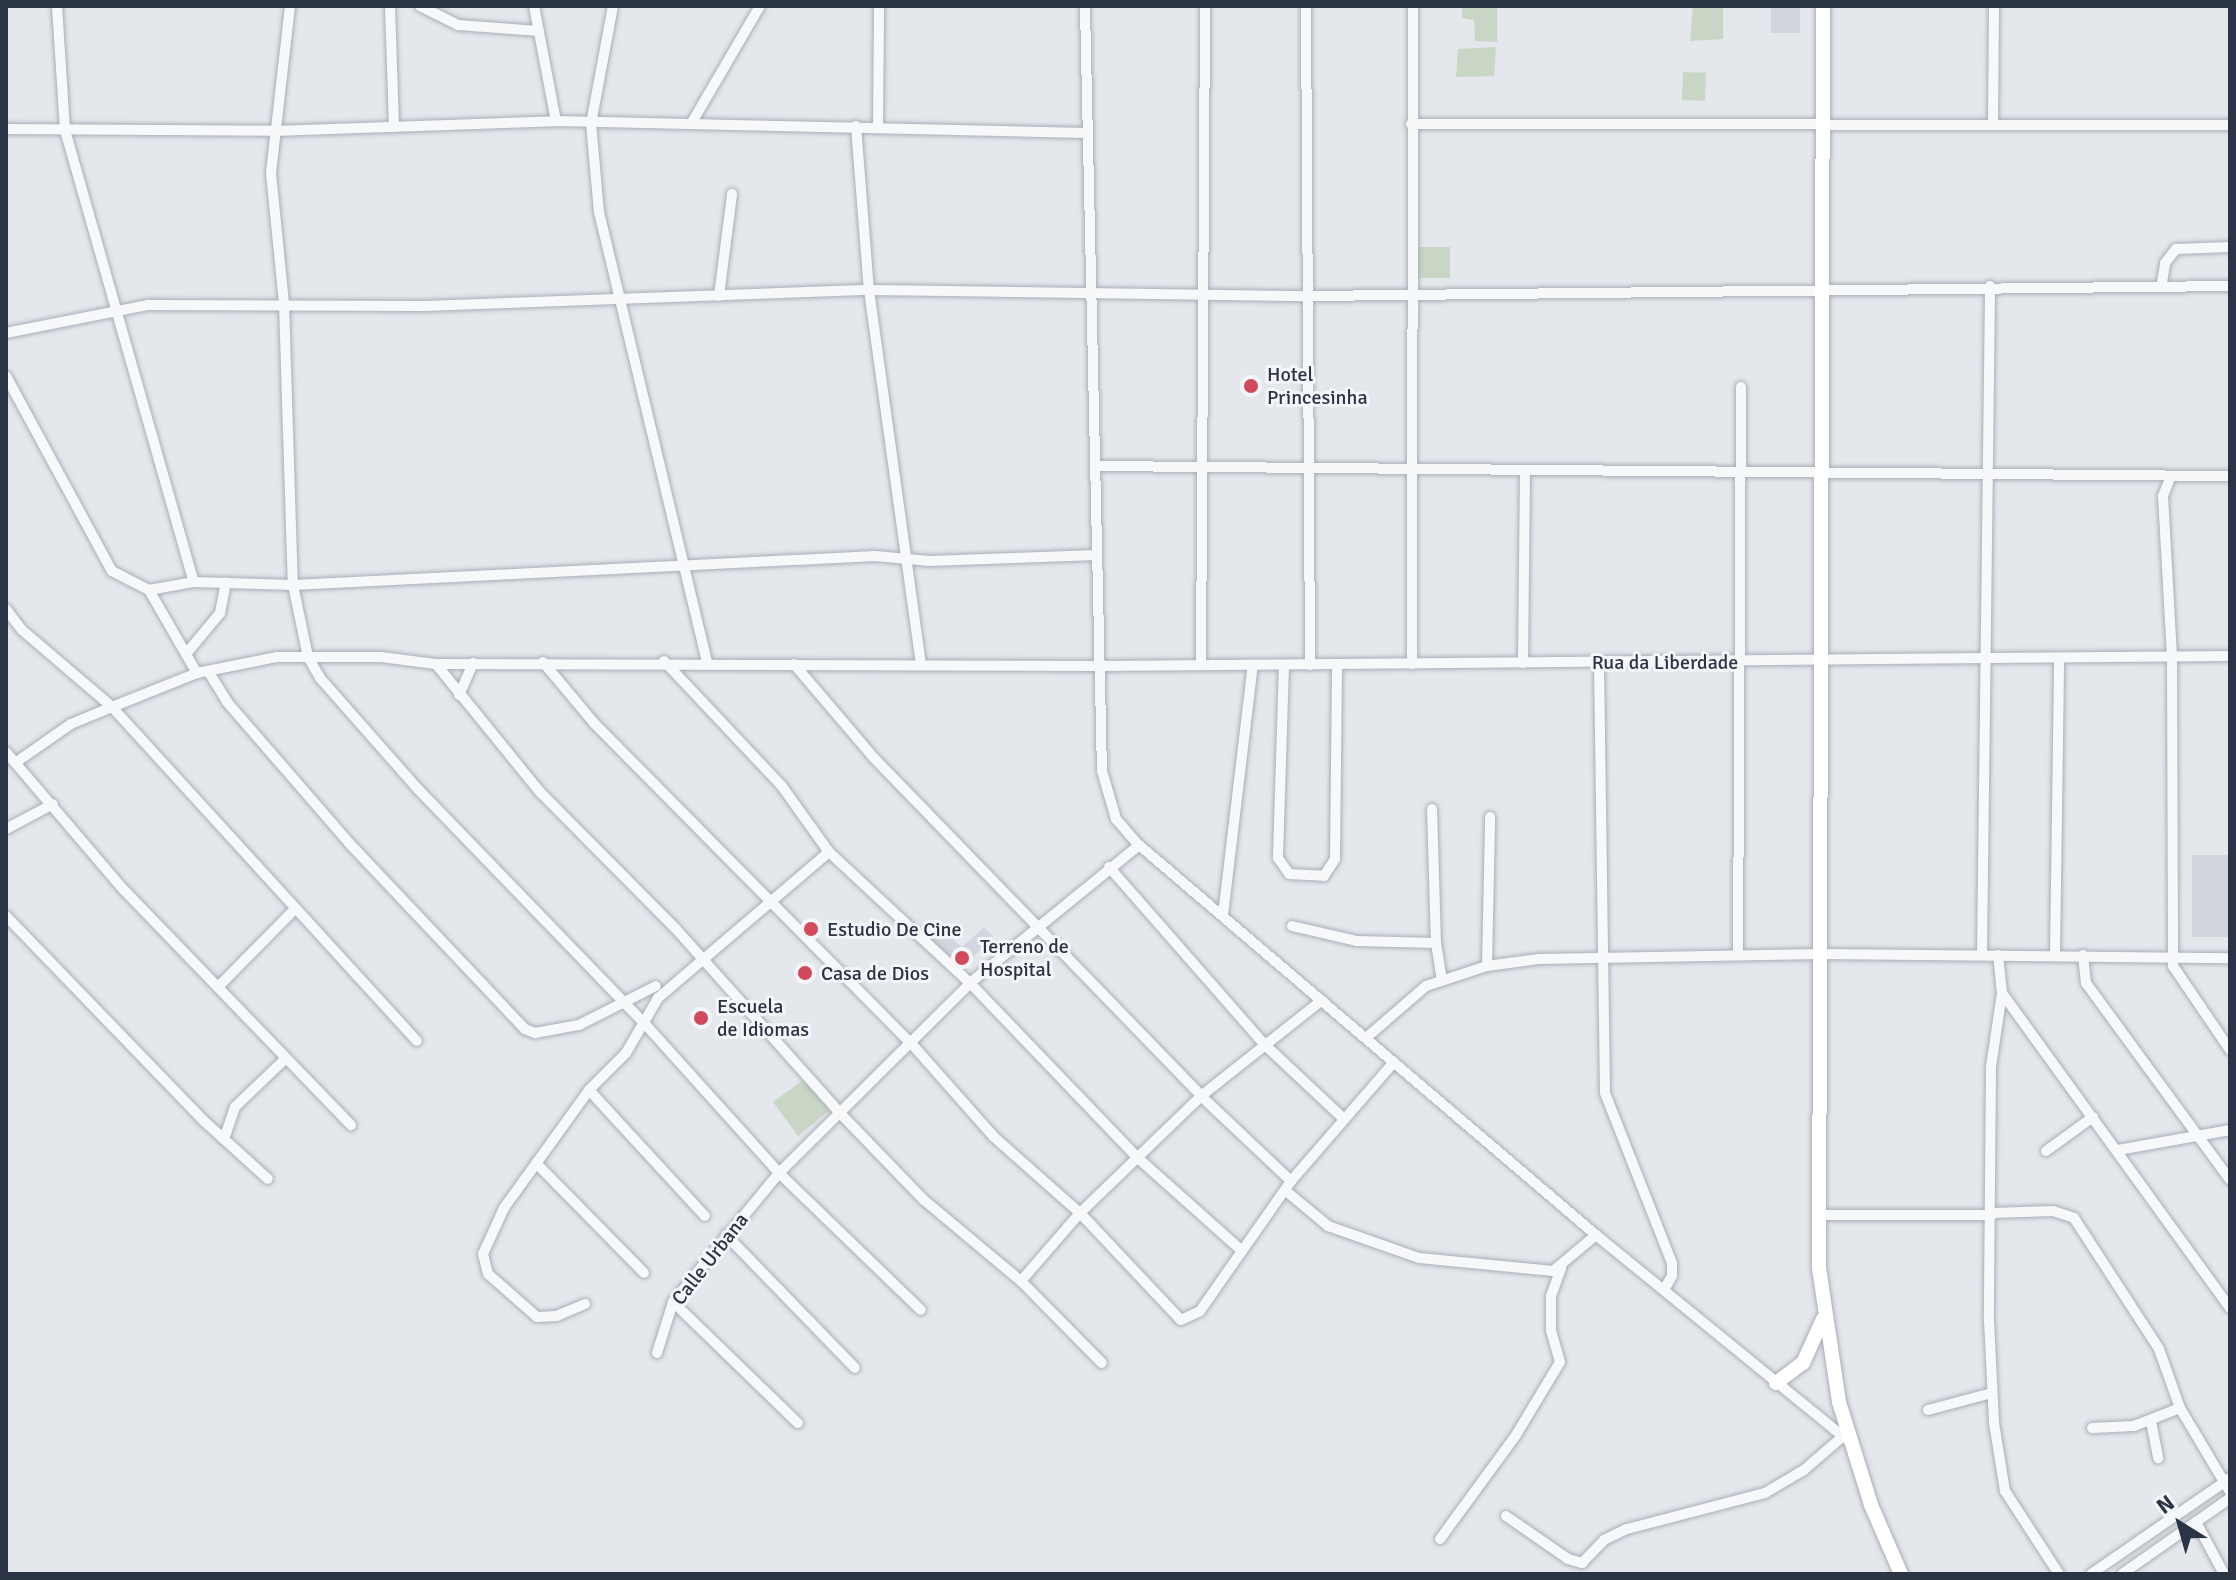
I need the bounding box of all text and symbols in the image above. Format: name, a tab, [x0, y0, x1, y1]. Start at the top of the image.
place label: Hotel Princesinha	[1267, 362, 1368, 409]
marker: Hotel Princesinha	[1242, 377, 1260, 395]
street label: Rua da Liberdade	[1592, 650, 1738, 674]
place label: Estudio De Cine	[827, 917, 962, 941]
marker: Estudio De Cine	[802, 920, 820, 938]
place label: Terreno de Hospital	[980, 934, 1069, 981]
marker: Terreno de Hospital	[951, 947, 973, 969]
place label: Casa de Dios	[821, 961, 929, 985]
marker: Casa de Dios	[796, 964, 814, 982]
place label: Escuela de Idiomas	[717, 994, 809, 1041]
marker: Escuela de Idiomas	[692, 1009, 710, 1027]
street label: Calle Urbana	[667, 1208, 753, 1310]
north arrow	[2140, 1484, 2220, 1564]
text: N	[2151, 1489, 2179, 1520]

